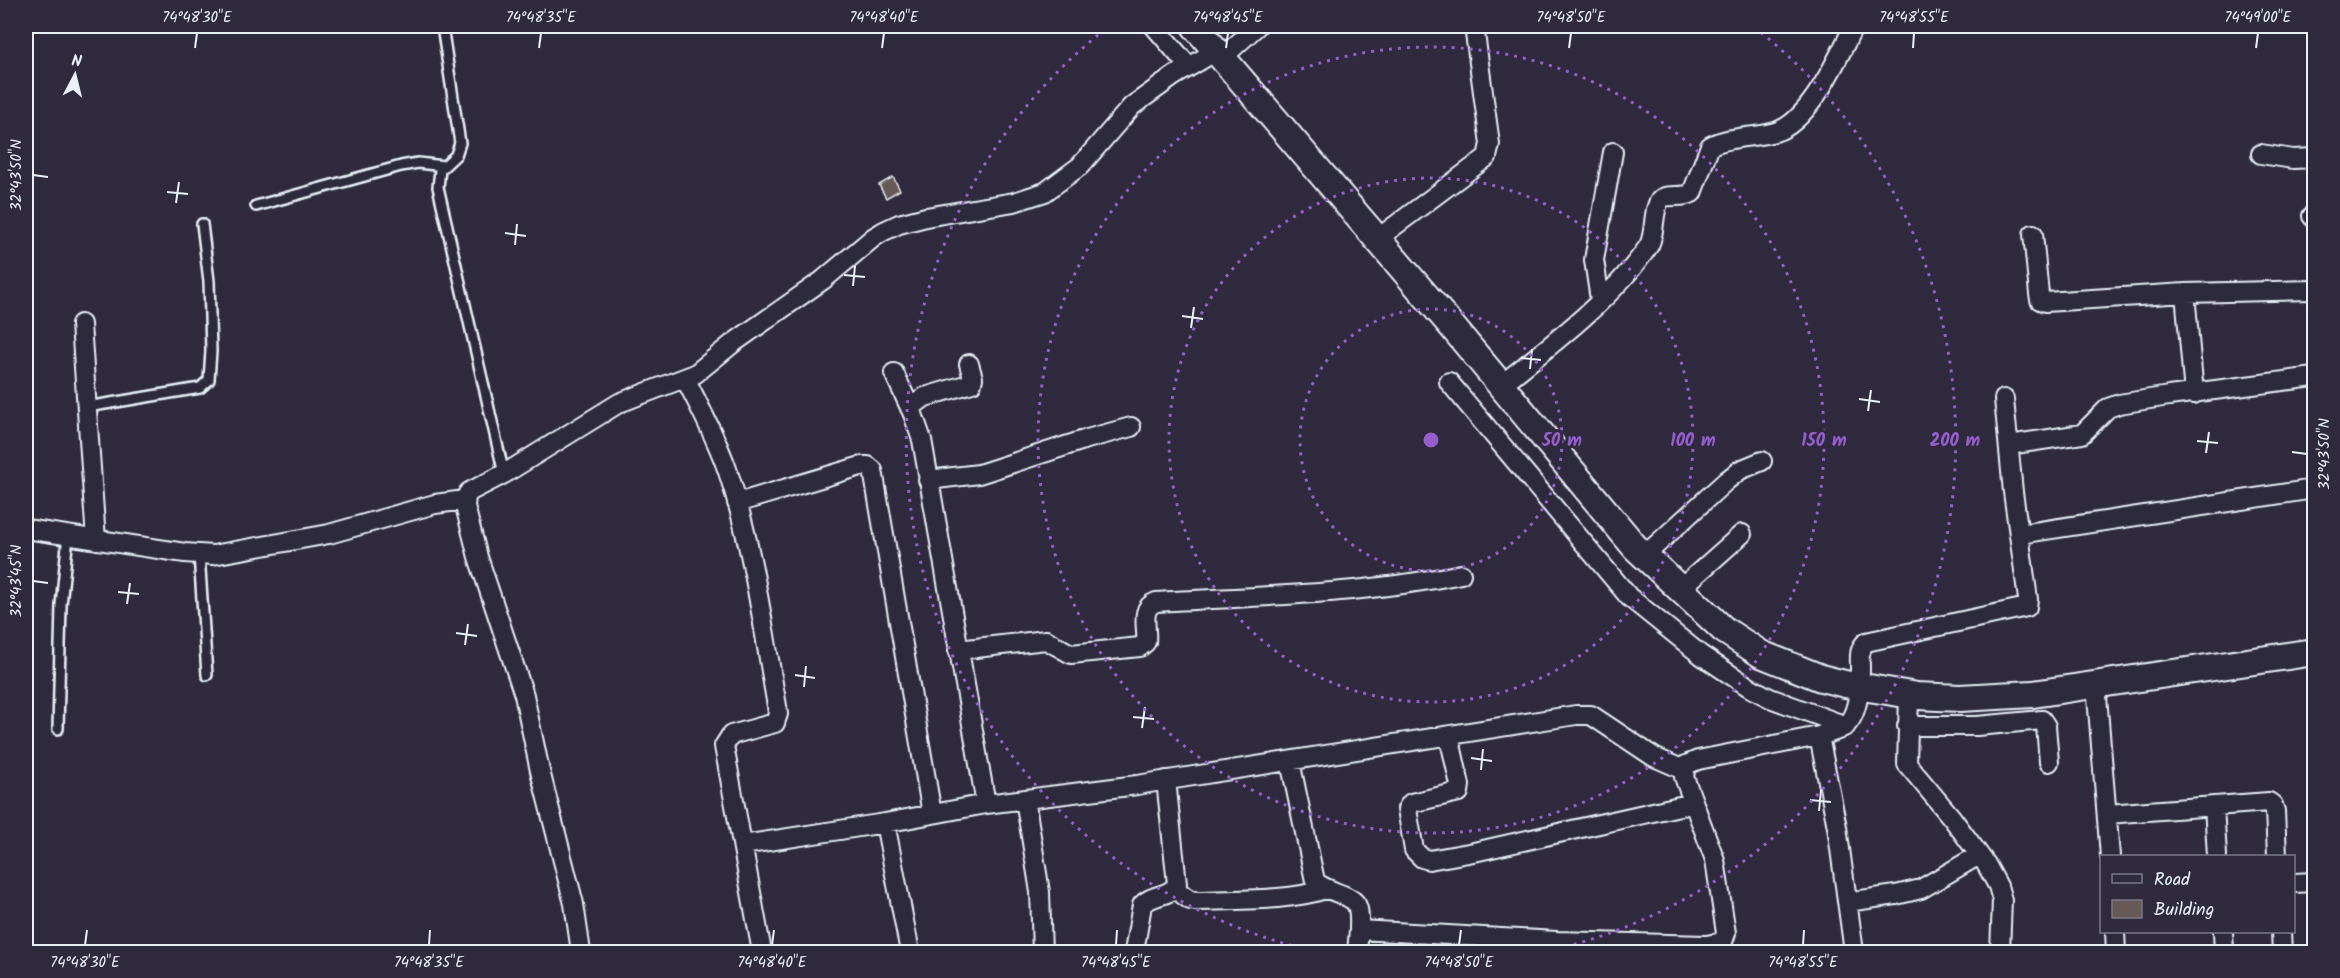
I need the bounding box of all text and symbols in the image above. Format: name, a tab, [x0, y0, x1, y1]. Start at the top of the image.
text: 74°48'30"E	[162, 6, 233, 30]
text: 74°48'35"E	[506, 6, 577, 30]
text: 74°48'40"E	[849, 6, 920, 30]
text: 74°48'45"E	[1193, 6, 1264, 30]
text: 74°48'50"E	[1536, 6, 1607, 30]
text: 74°48'55"E	[1879, 6, 1950, 30]
text: 74°49'00"E	[2225, 6, 2293, 30]
north arrow	[45, 45, 105, 105]
text: N	[70, 49, 83, 75]
text: 32°43'50"N	[5, 139, 29, 211]
text: 32°43'50"N	[2313, 418, 2337, 490]
text: 50 m	[1541, 427, 1582, 456]
text: 100 m	[1670, 427, 1716, 456]
text: 150 m	[1801, 427, 1847, 456]
text: 200 m	[1930, 427, 1981, 456]
centre of rings	[1421, 430, 1441, 450]
text: 32°43'45"N	[5, 545, 29, 617]
legend	[2100, 855, 2295, 933]
text: Road	[2154, 866, 2191, 895]
text: Building	[2154, 896, 2214, 925]
text: 74°48'30"E	[50, 951, 121, 975]
text: 74°48'35"E	[394, 951, 465, 975]
text: 74°48'40"E	[737, 951, 808, 975]
text: 74°48'45"E	[1081, 951, 1152, 975]
text: 74°48'50"E	[1424, 951, 1495, 975]
text: 74°48'55"E	[1768, 951, 1839, 975]

